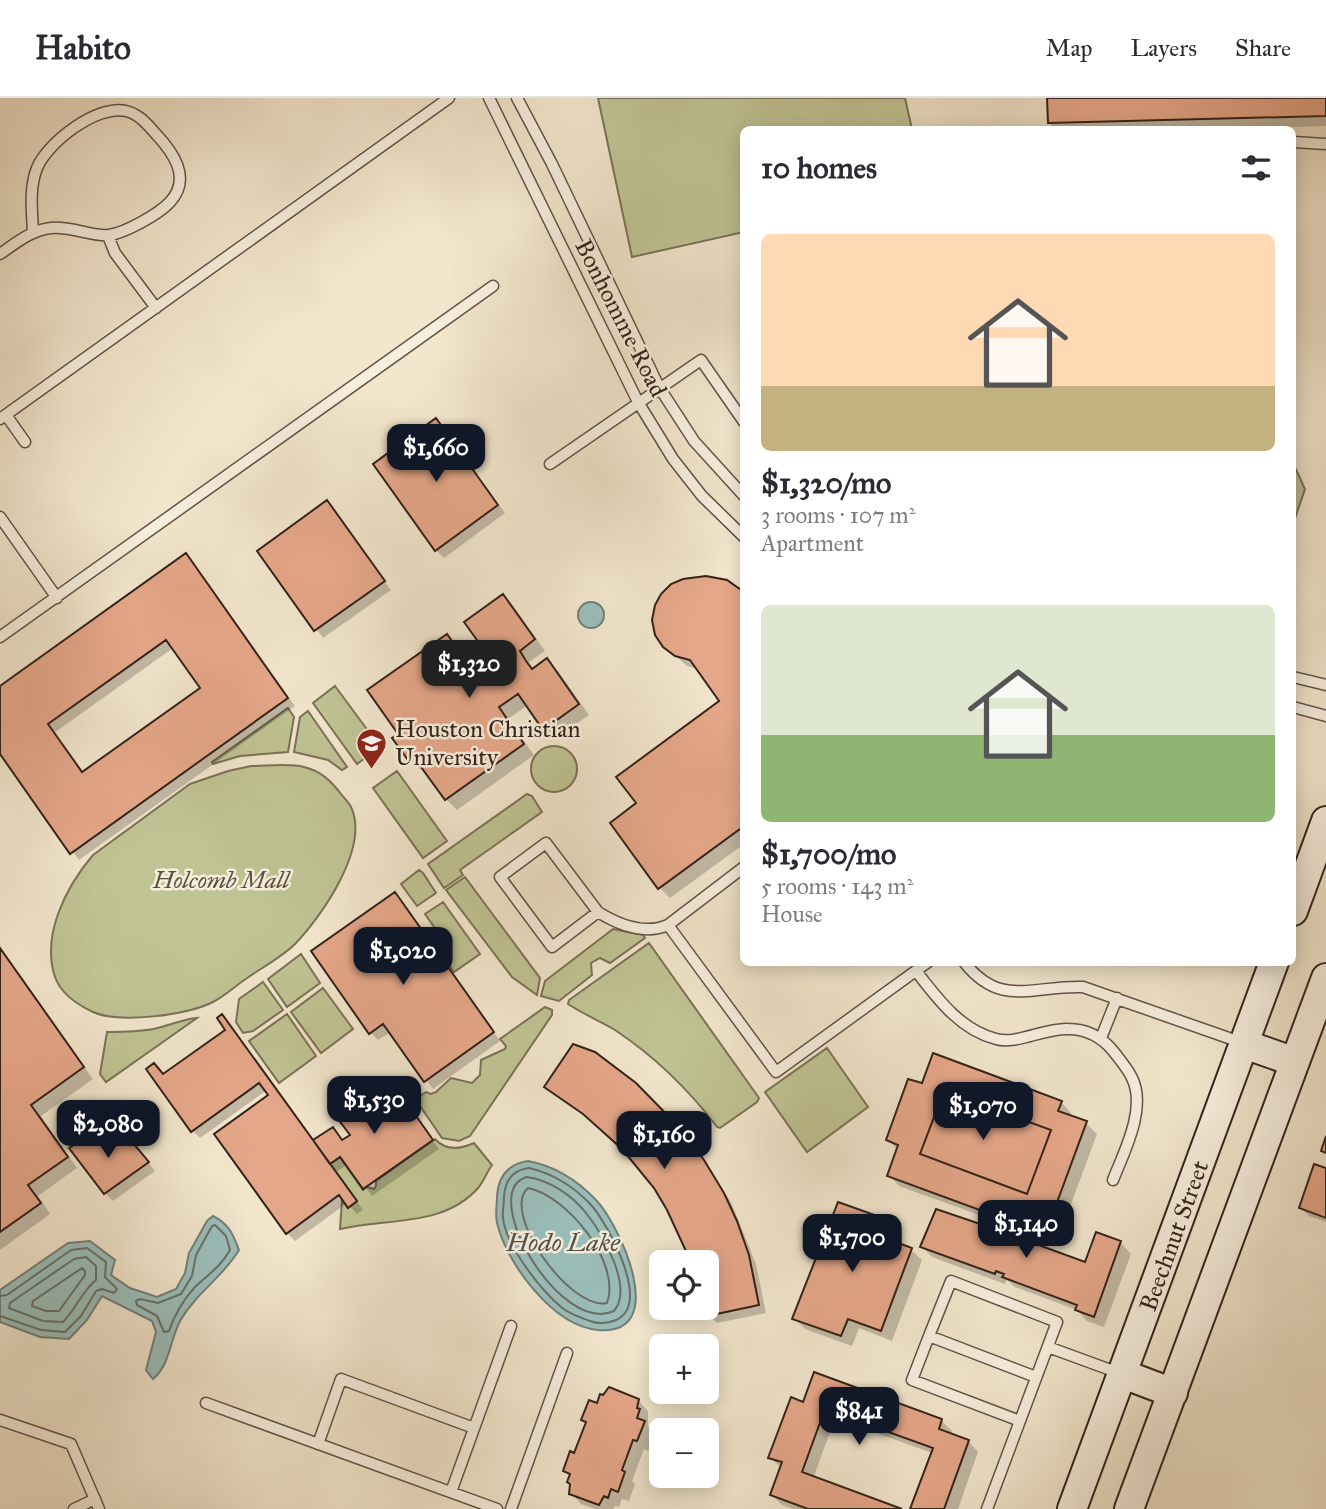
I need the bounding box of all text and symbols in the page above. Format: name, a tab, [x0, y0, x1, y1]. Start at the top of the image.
text: Habito	[35, 28, 131, 68]
text: Map	[1046, 33, 1093, 63]
text: Layers	[1131, 33, 1197, 63]
text: Share	[1235, 33, 1291, 63]
icon: filters	[1237, 149, 1275, 187]
text: 10 homes	[761, 150, 877, 186]
street label: Bonhomme Road	[568, 234, 674, 402]
icon: home	[955, 280, 1081, 406]
pin: $1,660	[379, 424, 493, 484]
text: $1,660	[403, 433, 469, 461]
text: $1,320/mo	[761, 465, 891, 501]
text: 3 rooms · 107 m²	[761, 501, 915, 529]
text: Apartment	[761, 529, 864, 557]
pin: $1,320	[412, 640, 526, 700]
text: $1,320	[438, 649, 500, 677]
icon: home	[955, 651, 1081, 777]
place label: Houston Christian University	[395, 714, 580, 772]
school or university icon: Houston Christian University	[355, 726, 389, 770]
text: $1,700/mo	[761, 836, 896, 872]
park label: Holcomb Mall	[152, 865, 292, 895]
text: 5 rooms · 143 m²	[761, 872, 913, 900]
text: House	[761, 900, 823, 928]
pin: $1,020	[346, 928, 460, 987]
text: $1,020	[370, 936, 436, 964]
pin: $1,530	[317, 1076, 431, 1136]
pin: $1,070	[926, 1082, 1040, 1142]
text: $1,530	[343, 1085, 405, 1113]
text: $1,070	[949, 1091, 1017, 1119]
pin: $2,080	[51, 1100, 165, 1160]
text: $2,080	[73, 1109, 143, 1137]
pin: $1,160	[607, 1112, 721, 1171]
text: $1,160	[632, 1120, 696, 1148]
street label: Beechnut Street	[1133, 1156, 1215, 1315]
pin: $1,140	[969, 1200, 1083, 1260]
text: $1,140	[994, 1209, 1058, 1237]
pin: $1,700	[795, 1214, 909, 1274]
text: $1,700	[819, 1223, 885, 1251]
water label: Hodo Lake	[505, 1226, 621, 1258]
map controls	[649, 1250, 719, 1488]
button: locate	[649, 1250, 719, 1320]
button: +	[649, 1334, 719, 1404]
pin: $841	[818, 1388, 900, 1447]
text: $841	[835, 1396, 883, 1424]
button: −	[649, 1418, 719, 1488]

